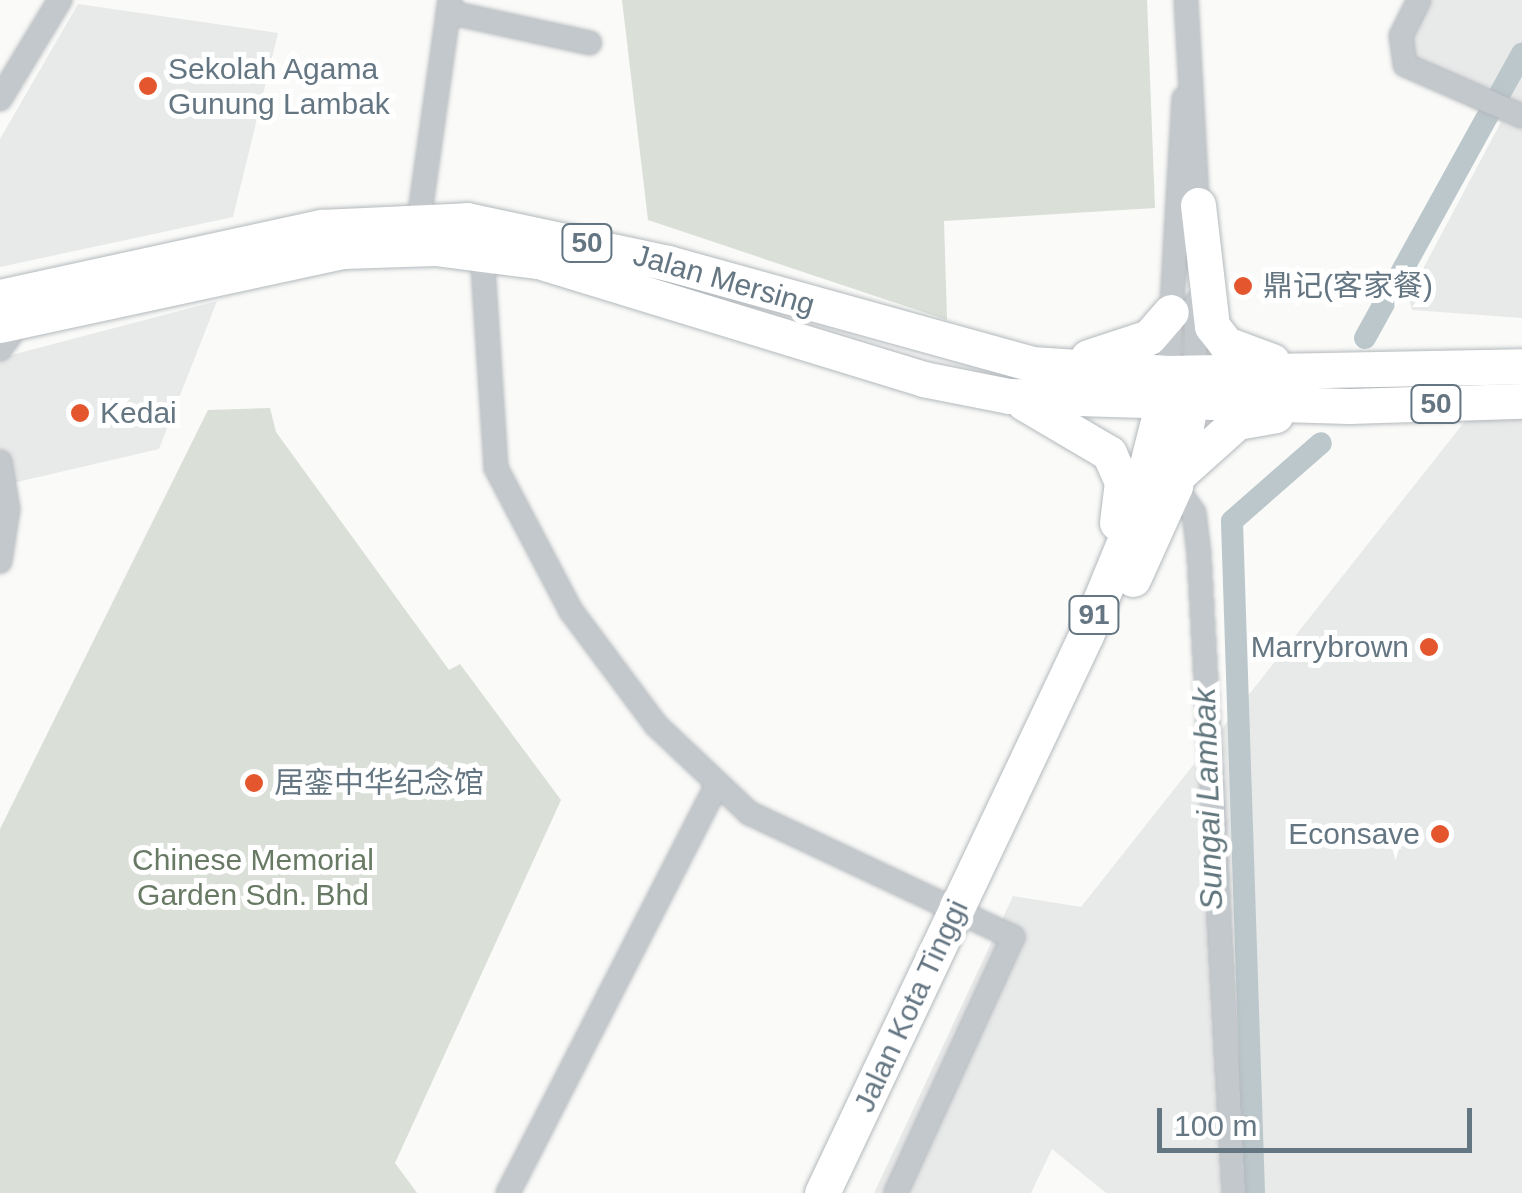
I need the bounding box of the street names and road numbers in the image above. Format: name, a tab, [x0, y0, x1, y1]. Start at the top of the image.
road number: 50	[560, 220, 614, 266]
street label: Jalan Mersing	[629, 237, 819, 323]
road number: 50	[1408, 381, 1464, 427]
road number: 91	[1066, 592, 1122, 638]
street label: Jalan Kota Tinggi	[846, 894, 976, 1118]

